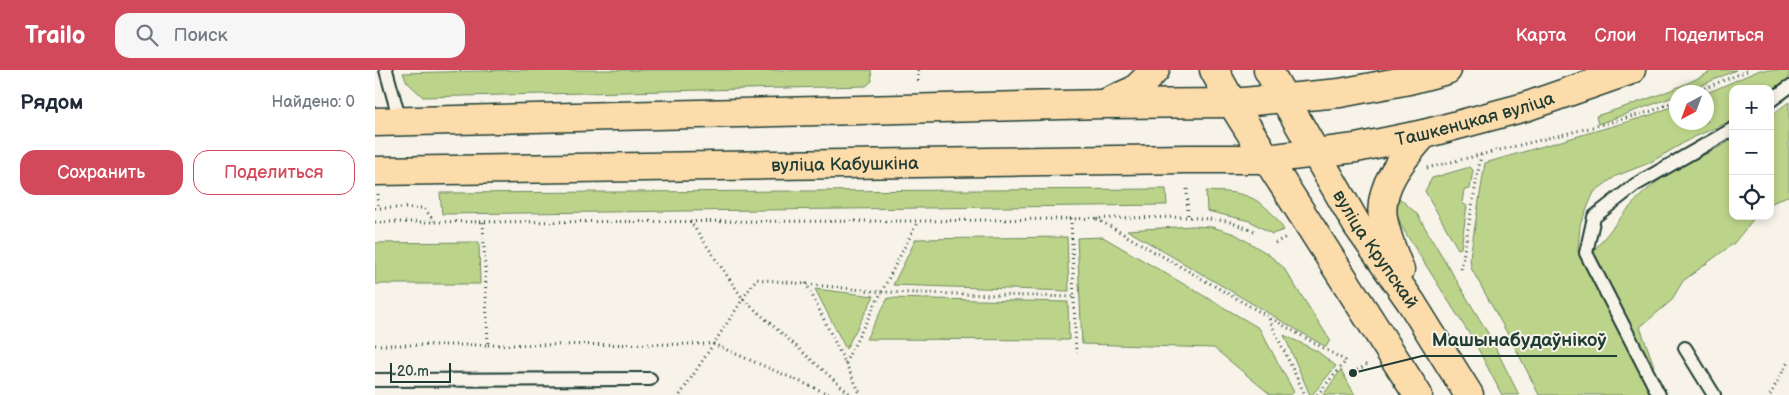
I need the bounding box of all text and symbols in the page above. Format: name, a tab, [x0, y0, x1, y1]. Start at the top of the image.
search box	[115, 13, 465, 58]
text: Trailo	[25, 21, 85, 50]
icon: search	[133, 21, 161, 49]
text: Поиск	[173, 24, 228, 47]
text: Карта	[1516, 25, 1566, 46]
text: Слои	[1594, 25, 1636, 46]
text: Поделиться	[1664, 25, 1764, 46]
north arrow	[1669, 85, 1714, 130]
map controls	[1729, 85, 1774, 220]
button: +	[1729, 85, 1774, 130]
street label: Ташкенцкая вуліца	[1393, 87, 1557, 151]
text: Рядом	[20, 90, 83, 115]
text: Найдено: 0	[272, 93, 355, 112]
button: −	[1729, 130, 1774, 175]
button: Сохранить	[20, 150, 183, 195]
button: Поделиться	[193, 150, 355, 195]
street label: вуліца Кабушкіна	[771, 153, 919, 176]
button: locate	[1729, 175, 1774, 220]
street label: вуліца Крупскай	[1328, 186, 1422, 312]
callout: Машынабудаўнікоў	[1422, 322, 1617, 356]
text: Машынабудаўнікоў	[1432, 329, 1606, 352]
scale bar	[390, 360, 451, 383]
text: 20 m	[397, 363, 429, 380]

